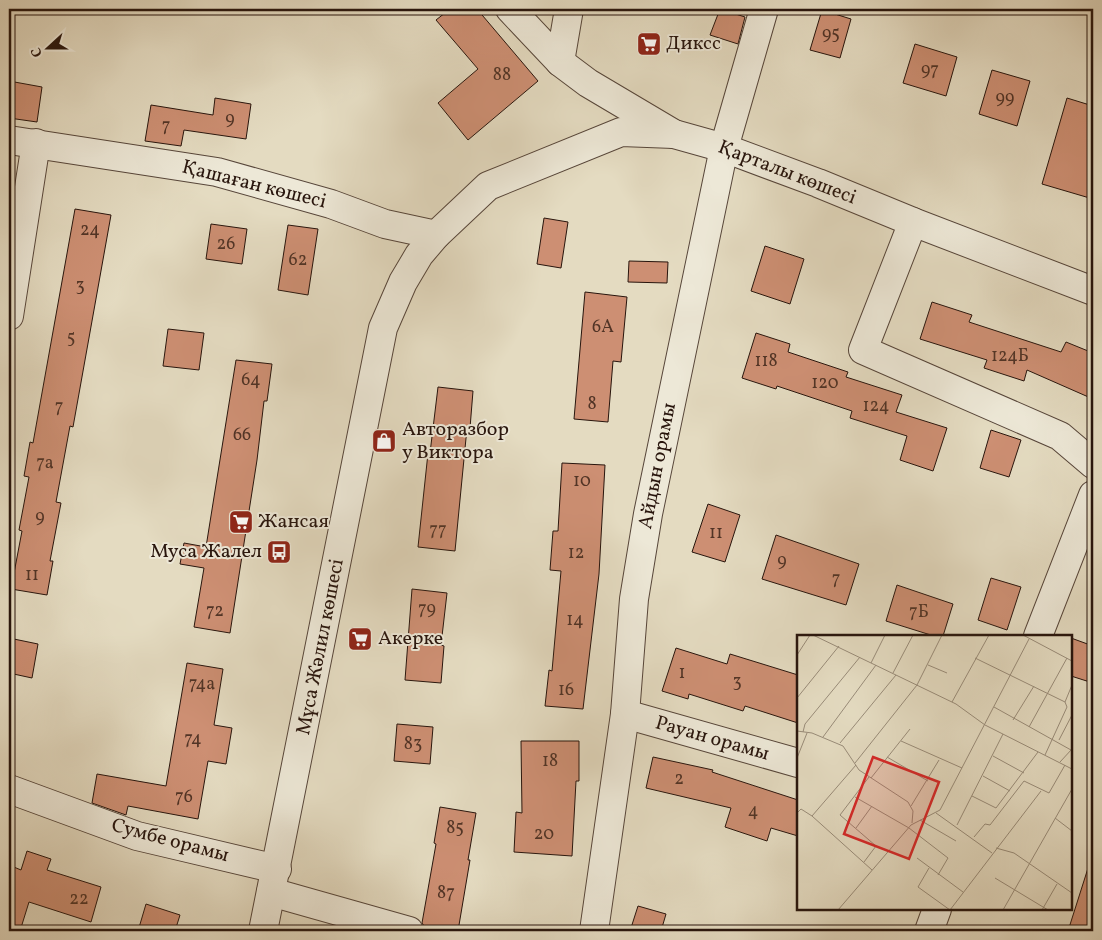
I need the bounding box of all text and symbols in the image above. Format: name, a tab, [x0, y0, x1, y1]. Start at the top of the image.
north arrow	[22, 22, 72, 72]
house number: 95	[822, 22, 840, 47]
place label: Диксс	[666, 30, 721, 58]
supermarket icon: Диксс	[636, 31, 662, 57]
text: С	[27, 45, 48, 60]
house number: 97	[921, 58, 939, 83]
house number: 88	[493, 63, 511, 88]
house number: 99	[996, 86, 1014, 111]
house number: 9	[225, 107, 235, 132]
house number: 7	[162, 114, 170, 139]
street label: Қарталы көшесі	[714, 134, 860, 212]
street label: Қашаған көшесі	[179, 154, 329, 216]
house number: 24	[80, 218, 100, 243]
house number: 26	[217, 232, 235, 257]
house number: 62	[289, 248, 307, 273]
house number: 3	[75, 274, 85, 299]
house number: 6А	[592, 315, 614, 340]
house number: 5	[67, 326, 75, 351]
house number: 124Б	[991, 344, 1029, 369]
house number: 118	[754, 349, 778, 374]
house number: 64	[241, 368, 261, 393]
house number: 120	[811, 371, 839, 396]
house number: 8	[587, 392, 597, 417]
house number: 124	[863, 394, 889, 419]
house number: 7	[55, 395, 63, 420]
street label: Айдын орамы	[632, 401, 684, 531]
place label: Авторазбор у Виктора	[402, 416, 509, 467]
house number: 66	[233, 423, 251, 448]
shop icon: Авторазбор у Виктора	[371, 428, 397, 454]
house number: 7а	[36, 451, 54, 476]
house number: 10	[573, 469, 591, 494]
house number: 9	[35, 505, 45, 530]
place label: Жансая	[258, 508, 329, 536]
supermarket icon: Жансая	[228, 509, 254, 535]
house number: 77	[429, 518, 447, 543]
house number: 11	[709, 521, 723, 546]
place label: Муса Жалел	[150, 538, 262, 566]
bus stop icon: Муса Жалел	[266, 539, 292, 565]
house number: 12	[568, 541, 584, 566]
house number: 9	[777, 549, 787, 574]
street label: Мұса Жәлил көшесі	[290, 556, 352, 738]
house number: 11	[25, 563, 39, 588]
house number: 7	[832, 567, 840, 592]
house number: 79	[418, 597, 436, 622]
house number: 72	[206, 599, 224, 624]
house number: 7Б	[909, 600, 929, 625]
house number: 14	[566, 608, 584, 633]
place label: Акерке	[378, 625, 443, 653]
supermarket icon: Акерке	[347, 626, 373, 652]
inset map	[797, 635, 1072, 910]
house number: 1	[679, 661, 685, 686]
house number: 3	[732, 670, 742, 695]
house number: 74а	[189, 672, 215, 697]
house number: 16	[558, 678, 574, 703]
street label: Рауан орамы	[652, 709, 772, 769]
house number: 74	[184, 727, 202, 752]
house number: 83	[404, 732, 422, 757]
house number: 18	[542, 749, 558, 774]
house number: 2	[674, 767, 684, 792]
house number: 76	[175, 785, 193, 810]
house number: 4	[748, 799, 758, 824]
street label: Сумбе орамы	[108, 812, 232, 870]
house number: 85	[446, 816, 464, 841]
house number: 20	[534, 822, 554, 847]
house number: 87	[437, 881, 455, 906]
house number: 22	[69, 887, 89, 912]

